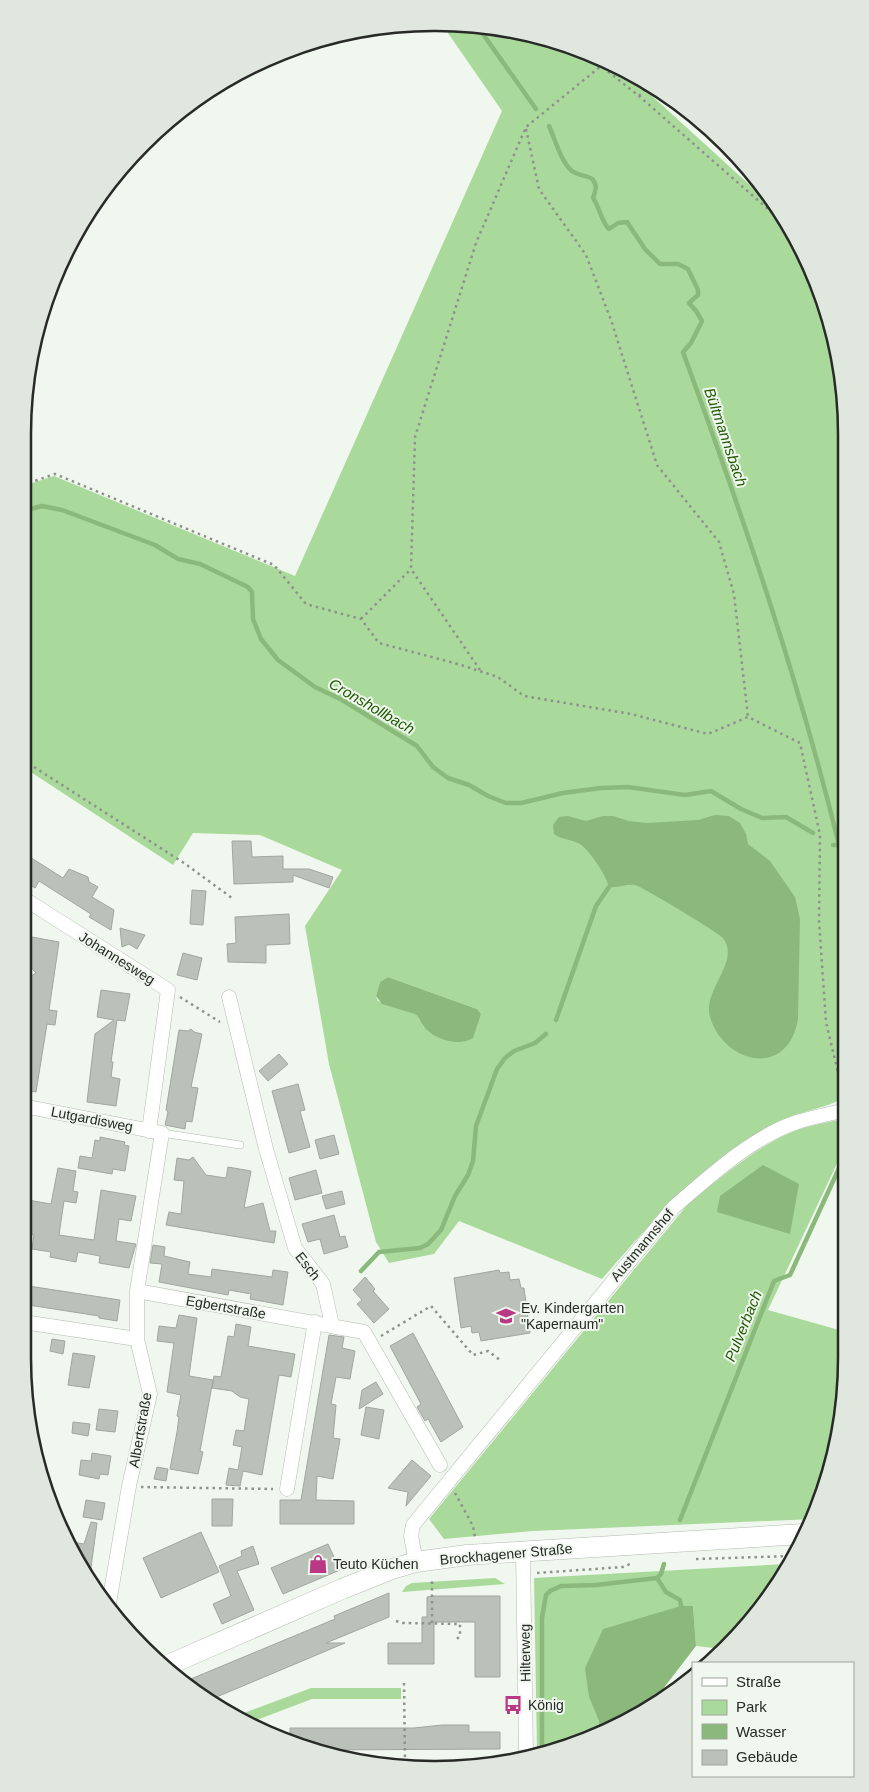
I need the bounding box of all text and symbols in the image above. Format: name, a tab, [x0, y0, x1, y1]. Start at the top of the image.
water label: Bültmannsbach	[701, 385, 751, 489]
water label: Cronshollbach	[326, 675, 418, 737]
street label: Johannesweg	[76, 928, 158, 988]
street label: Lutgardisweg	[50, 1103, 134, 1135]
street label: Austmannshof	[607, 1205, 677, 1284]
street label: Esch	[292, 1249, 324, 1283]
water label: Pulverbach	[721, 1288, 765, 1364]
street label: Egbertstraße	[185, 1292, 267, 1322]
place label: Ev. Kindergarten "Kapernaum"	[521, 1300, 624, 1332]
school or university icon: Ev. Kindergarten "Kapernaum"	[495, 1305, 517, 1327]
street label: Albertstraße	[126, 1391, 155, 1469]
street label: Brockhagener Straße	[439, 1540, 573, 1568]
shop icon: Teuto Küchen	[307, 1553, 329, 1575]
place label: Teuto Küchen	[333, 1556, 419, 1572]
street label: Hilterweg	[516, 1624, 534, 1682]
legend	[692, 1662, 854, 1777]
text: Straße	[736, 1673, 781, 1690]
bus stop icon: König	[502, 1694, 524, 1716]
place label: König	[528, 1697, 564, 1713]
text: Park	[736, 1698, 767, 1715]
text: Wasser	[736, 1723, 786, 1740]
text: Gebäude	[736, 1748, 798, 1765]

